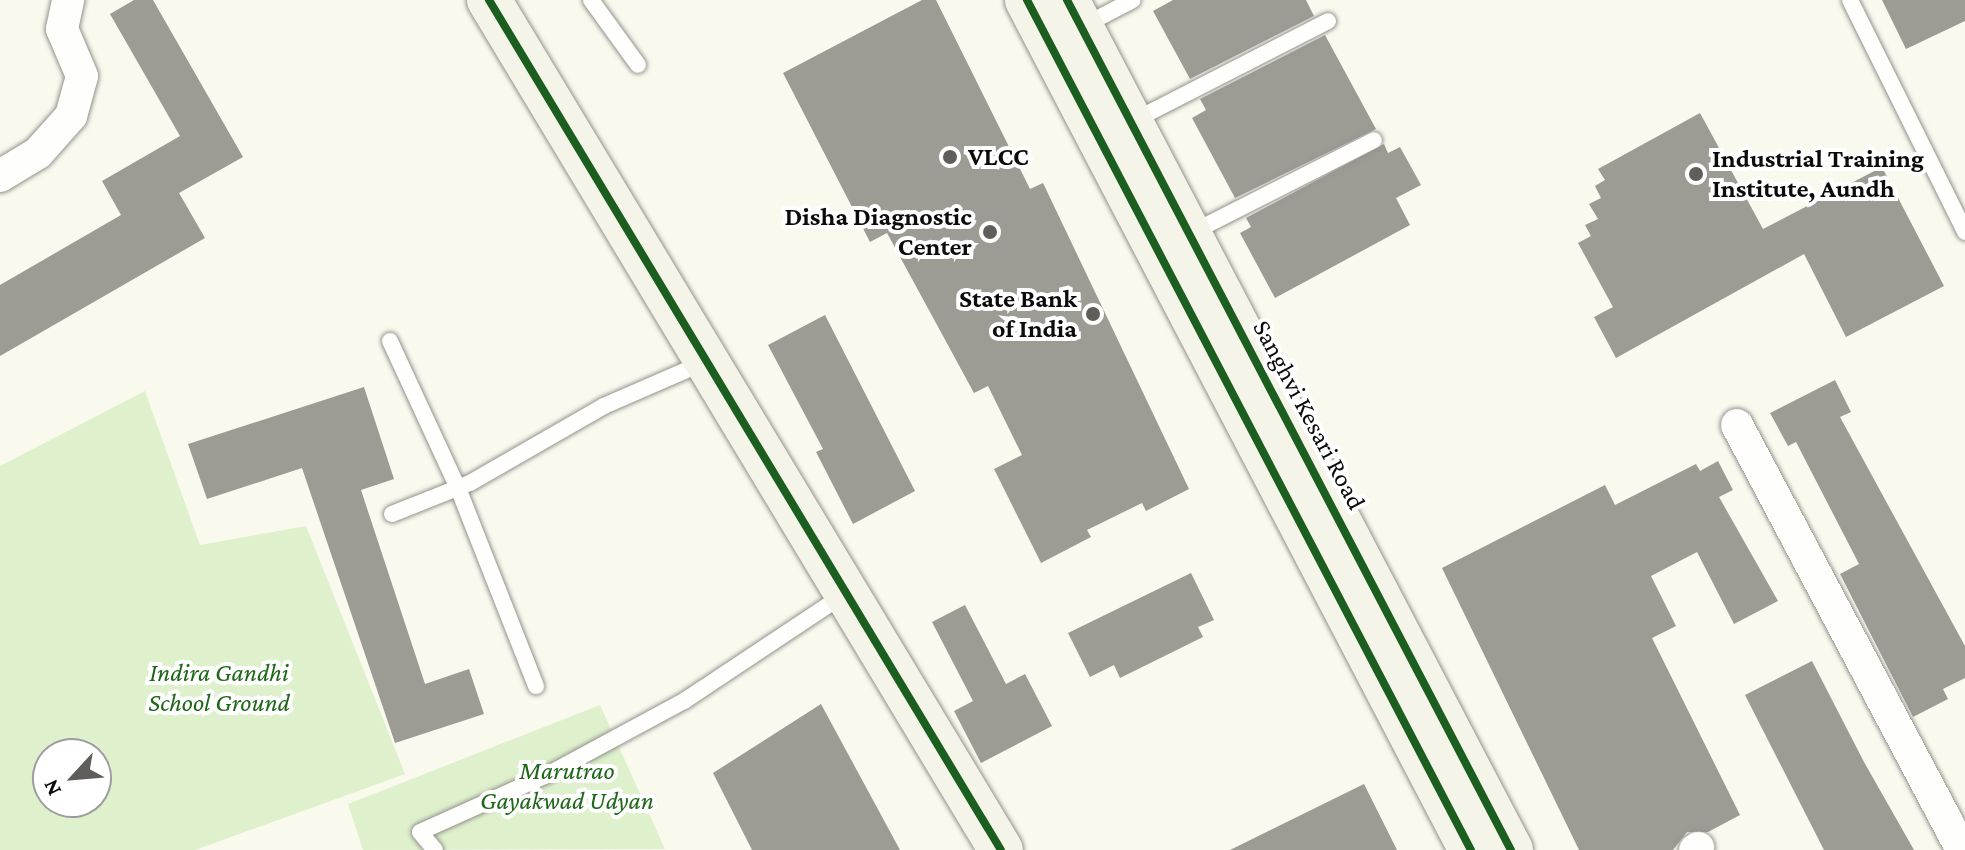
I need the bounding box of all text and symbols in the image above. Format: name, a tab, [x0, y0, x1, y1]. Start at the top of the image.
place label: VLCC	[968, 141, 1029, 173]
place label: Industrial Training Institute, Aundh	[1712, 143, 1924, 204]
marker: VLCC	[939, 146, 961, 168]
marker: Industrial Training Institute, Aundh	[1687, 165, 1705, 183]
place label: Disha Diagnostic Center	[784, 201, 972, 262]
marker: Disha Diagnostic Center	[979, 221, 1001, 243]
place label: State Bank of India	[959, 283, 1077, 344]
marker: State Bank of India	[1084, 305, 1102, 323]
street label: Sanghvi Kesari Road	[1246, 315, 1372, 515]
park label: Indira Gandhi School Ground	[148, 657, 290, 718]
north arrow	[32, 738, 112, 818]
park label: Marutrao Gayakwad Udyan	[480, 755, 654, 816]
text: N	[37, 776, 66, 800]

